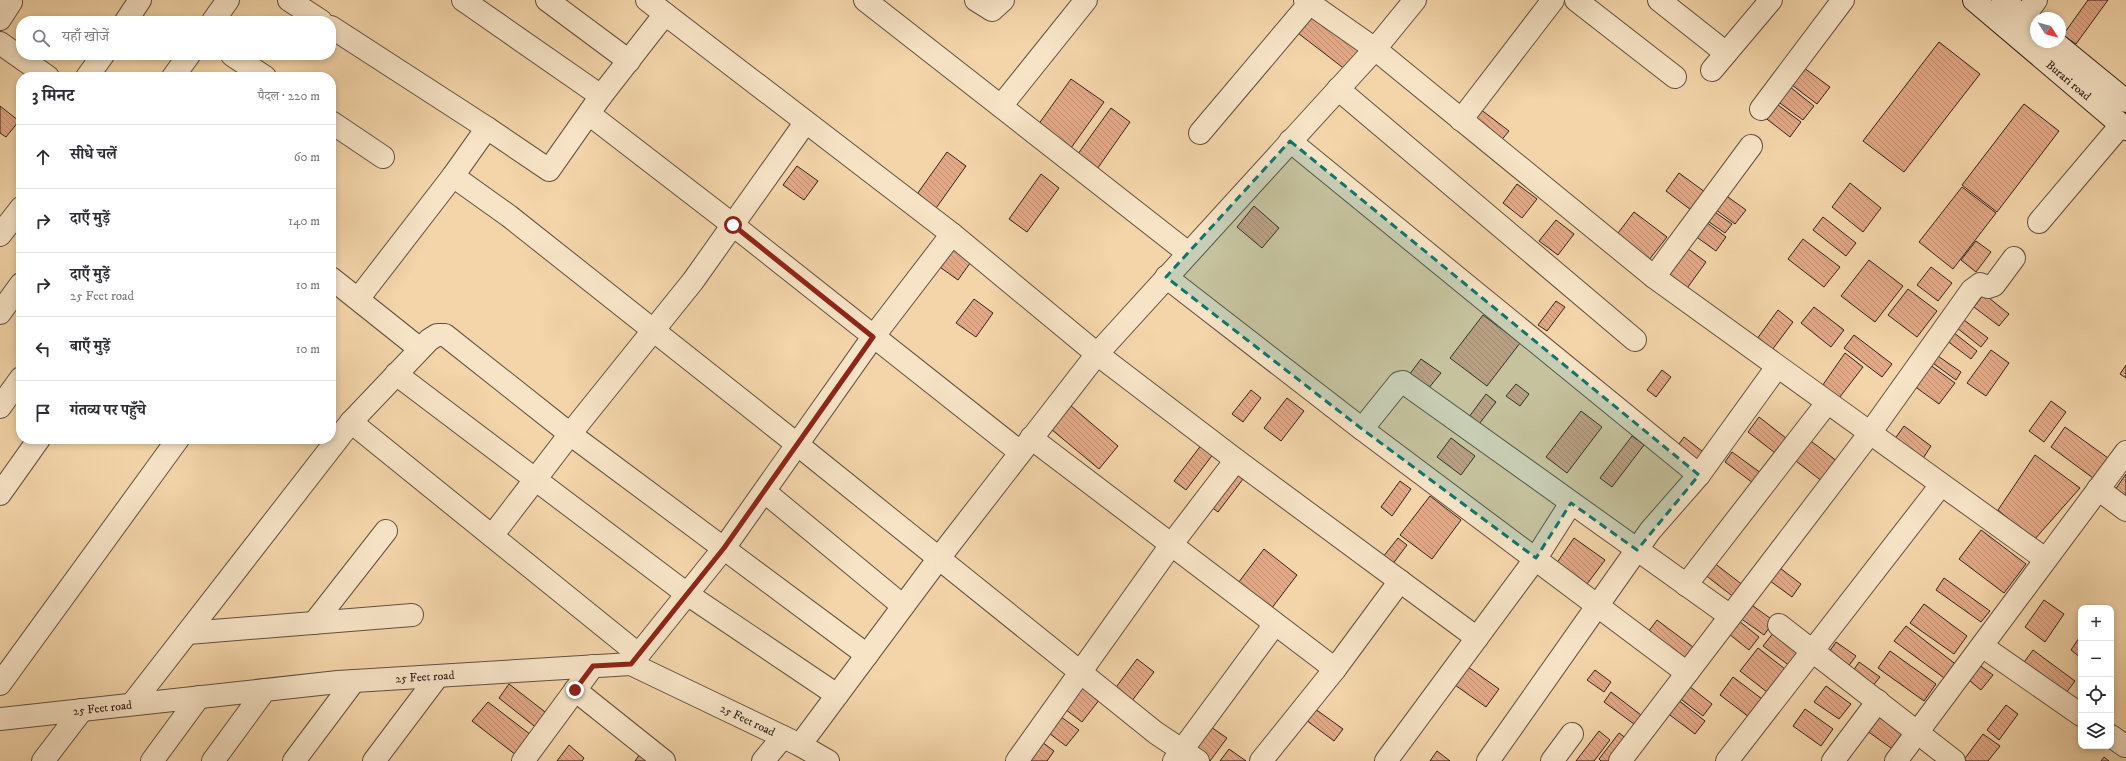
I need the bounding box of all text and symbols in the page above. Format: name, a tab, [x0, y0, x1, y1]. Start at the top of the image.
north arrow	[2030, 12, 2066, 48]
search box	[16, 16, 336, 60]
icon: search	[30, 27, 52, 49]
text: यहाँ खोजें	[62, 27, 109, 46]
street label: Burari road	[2043, 57, 2094, 104]
text: 3 मिनट	[32, 85, 74, 107]
text: पैदल · 220 m	[258, 88, 320, 104]
text: सीधे चलें	[70, 145, 117, 164]
icon: ahead	[32, 146, 54, 168]
text: 60 m	[294, 149, 320, 165]
text: दाएँ मुड़ें	[70, 209, 110, 228]
icon: right	[32, 210, 54, 232]
text: 140 m	[288, 213, 320, 229]
route start	[724, 216, 742, 234]
text: दाएँ मुड़ें	[70, 265, 110, 284]
icon: right	[32, 274, 54, 296]
text: 10 m	[296, 277, 320, 293]
text: 25 Feet road	[70, 288, 134, 304]
text: बाएँ मुड़ें	[70, 337, 110, 356]
icon: left	[32, 338, 54, 360]
text: 10 m	[296, 341, 320, 357]
text: गंतव्य पर पहुँचे	[70, 401, 146, 420]
icon: arrive	[32, 402, 54, 424]
map controls	[2078, 605, 2114, 749]
button: +	[2078, 605, 2114, 641]
button: −	[2078, 641, 2114, 677]
street label: 25 Feet road	[395, 667, 455, 686]
button: locate	[2078, 677, 2114, 713]
route end	[566, 681, 584, 699]
street label: 25 Feet road	[72, 697, 133, 718]
street label: 25 Feet road	[718, 700, 778, 740]
button: layers	[2078, 713, 2114, 749]

